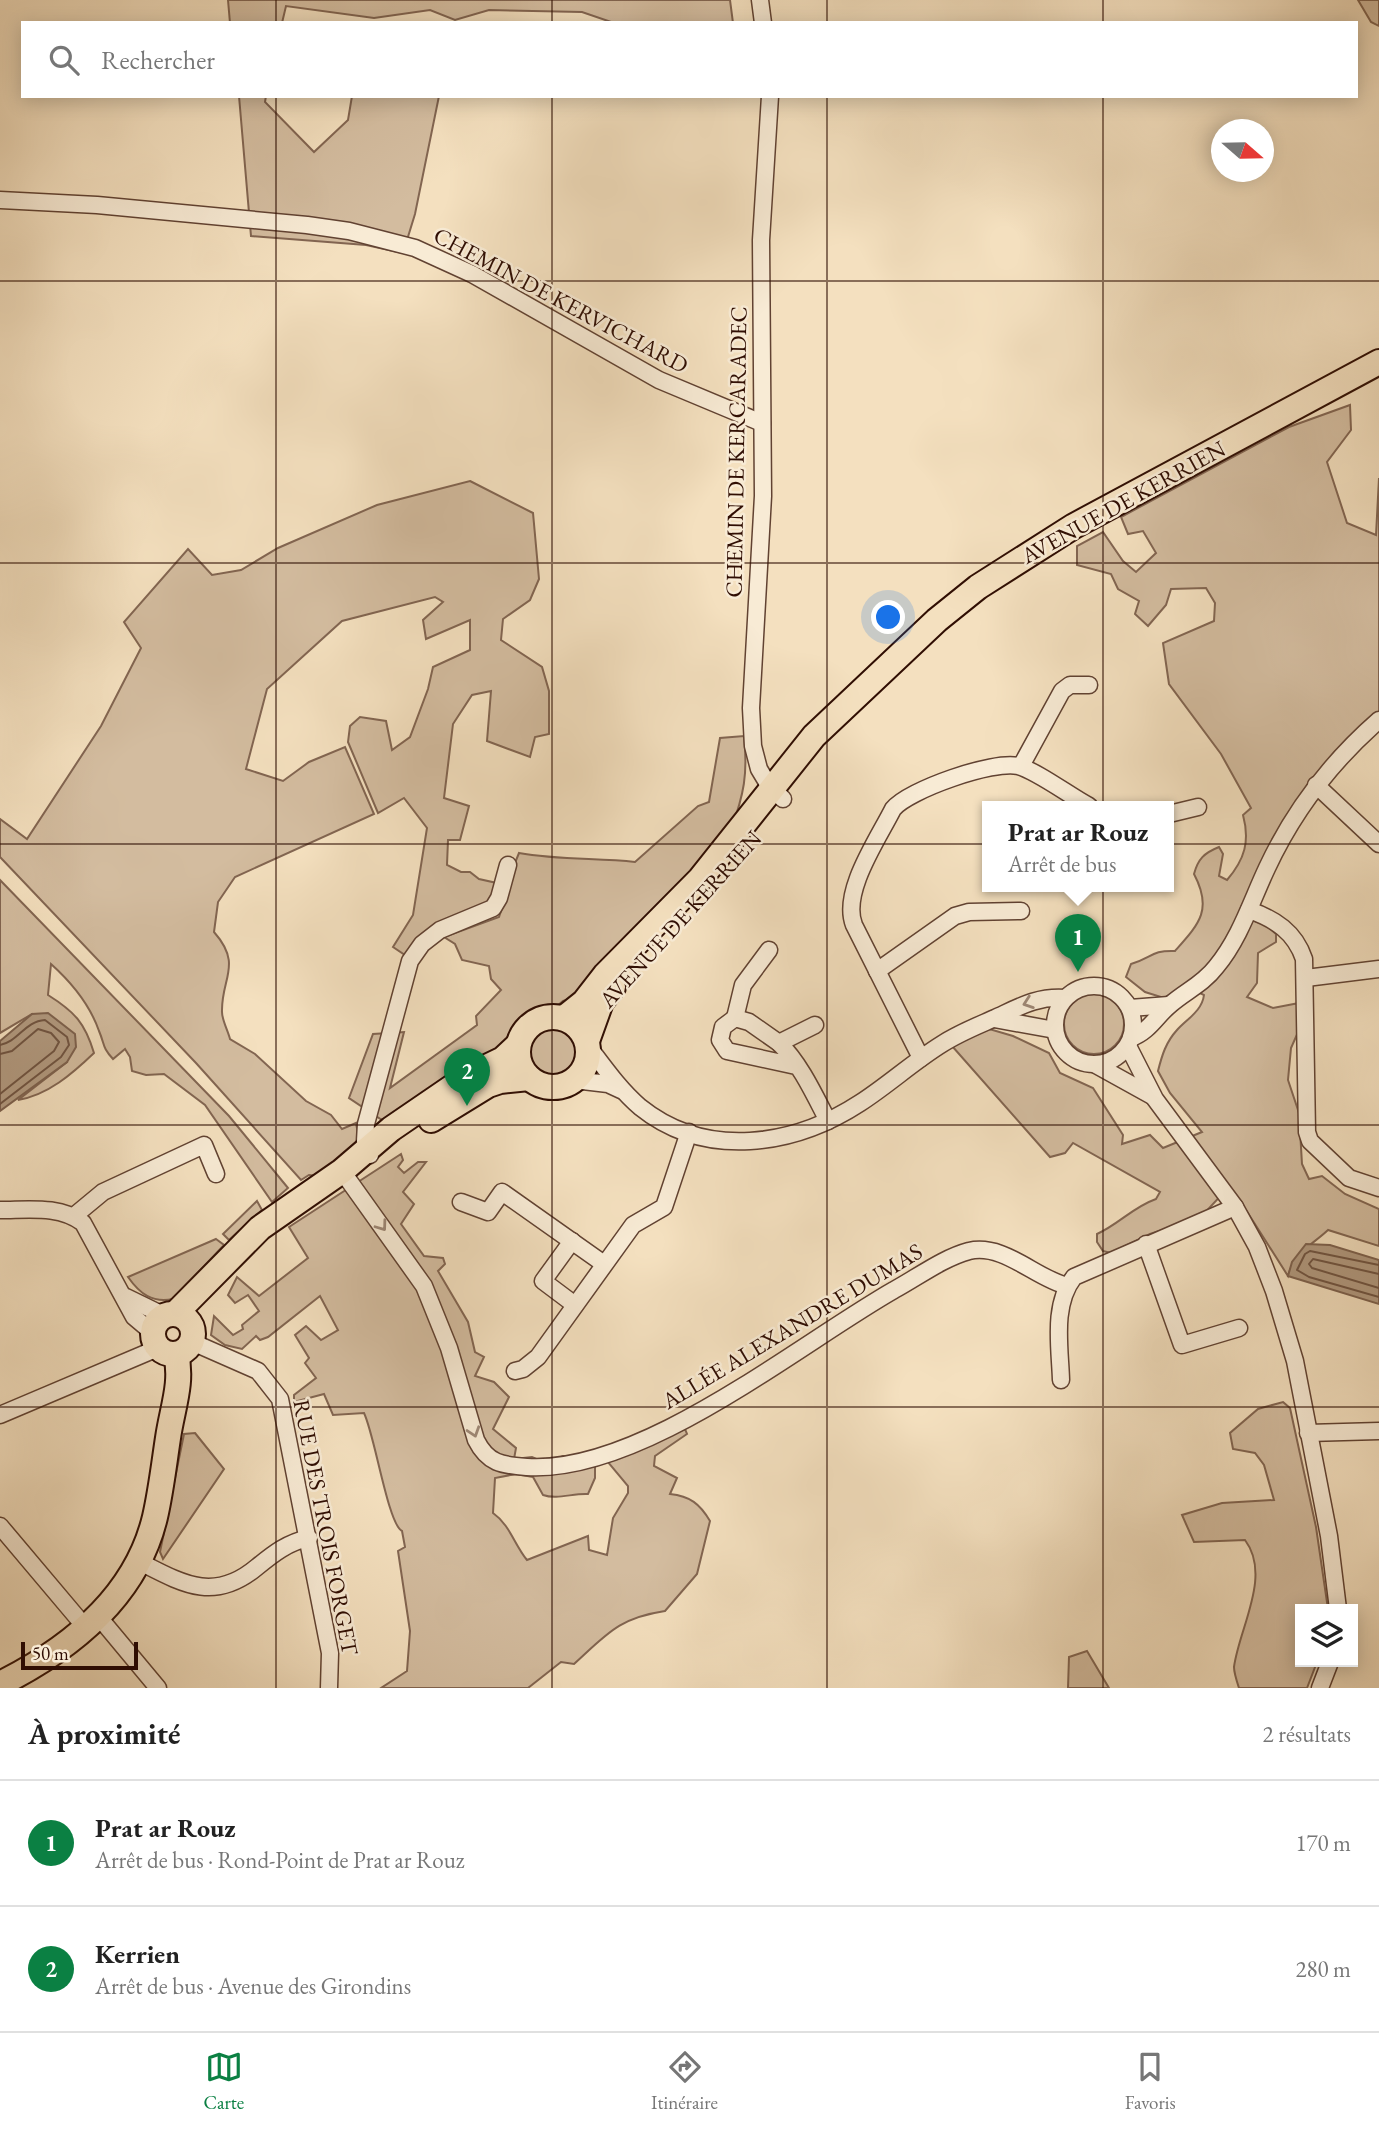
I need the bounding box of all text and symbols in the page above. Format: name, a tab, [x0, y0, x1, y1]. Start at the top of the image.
search box	[21, 21, 1358, 98]
icon: search	[45, 41, 83, 79]
text: Rechercher	[101, 43, 215, 77]
north arrow	[1211, 119, 1274, 182]
street label: CHEMIN DE KERVICHARD	[428, 220, 694, 380]
street label: CHEMIN DE KERCARADEC	[718, 306, 754, 598]
street label: AVENUE DE KERRIEN	[1015, 433, 1231, 571]
your location	[871, 600, 905, 634]
popup	[982, 801, 1174, 892]
text: Prat ar Rouz	[1008, 815, 1148, 849]
street label: AVENUE DE KERRIEN	[591, 824, 768, 1015]
text: Arrêt de bus	[1008, 849, 1116, 879]
pin: 1	[1055, 914, 1101, 972]
one-way arrow	[1022, 995, 1035, 1009]
pin: 2	[444, 1048, 490, 1106]
one-way arrow	[373, 1218, 386, 1231]
street label: ALLÉE ALEXANDRE DUMAS	[655, 1236, 928, 1416]
street label: RUE DES TROIS FORGET	[286, 1397, 366, 1658]
one-way arrow	[466, 1425, 480, 1437]
map controls	[1295, 1604, 1358, 1667]
button: layers	[1295, 1604, 1358, 1667]
scale bar	[21, 1639, 138, 1671]
text: 50 m	[32, 1641, 69, 1666]
text: À proximité	[28, 1714, 180, 1753]
text: 2 résultats	[1263, 1719, 1351, 1749]
text: Prat ar Rouz	[95, 1811, 236, 1845]
text: 1	[45, 1828, 57, 1858]
text: 170 m	[1295, 1828, 1351, 1858]
text: Arrêt de bus · Rond-Point de Prat ar Rouz	[95, 1845, 465, 1875]
text: Kerrien	[95, 1937, 180, 1971]
text: 2	[45, 1954, 57, 1984]
text: 280 m	[1295, 1954, 1351, 1984]
text: Arrêt de bus · Avenue des Girondins	[95, 1971, 411, 2001]
tab: Carte	[203, 2048, 244, 2115]
tab: Itinéraire	[651, 2048, 718, 2115]
tab: Favoris	[1125, 2048, 1176, 2115]

